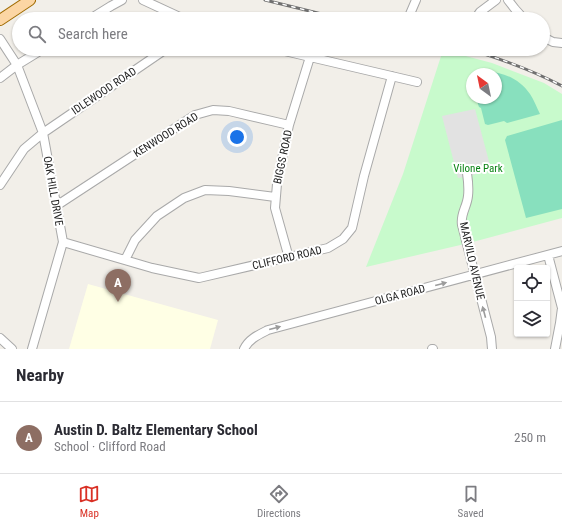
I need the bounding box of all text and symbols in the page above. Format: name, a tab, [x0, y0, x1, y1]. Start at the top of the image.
search box	[12, 12, 550, 56]
icon: search	[26, 23, 48, 45]
text: Search here	[58, 25, 128, 43]
street label: IDLEWOOD ROAD	[69, 65, 139, 117]
north arrow	[466, 68, 502, 104]
street label: KENWOOD ROAD	[131, 110, 201, 160]
your location	[227, 127, 247, 147]
street label: BIGGS ROAD	[271, 129, 295, 185]
street label: OAK HILL DRIVE	[40, 155, 66, 227]
park label: Vilone Park	[453, 162, 503, 175]
street label: MARVILO AVENUE	[457, 221, 487, 302]
street label: CLIFFORD ROAD	[251, 244, 323, 272]
map controls	[514, 265, 550, 337]
button: locate	[514, 265, 550, 301]
pin: A	[105, 269, 131, 302]
one-way arrow	[436, 281, 448, 287]
street label: OLGA ROAD	[373, 282, 427, 308]
button: layers	[514, 301, 550, 337]
one-way arrow	[481, 306, 487, 318]
one-way arrow	[269, 324, 281, 330]
text: Nearby	[16, 365, 64, 385]
text: Austin D. Baltz Elementary School	[54, 421, 258, 439]
text: A	[25, 430, 33, 445]
text: 250 m	[514, 430, 546, 445]
text: School · Clifford Road	[54, 439, 166, 454]
tab: Map	[78, 483, 100, 520]
tab: Directions	[257, 483, 301, 520]
tab: Saved	[458, 483, 484, 520]

